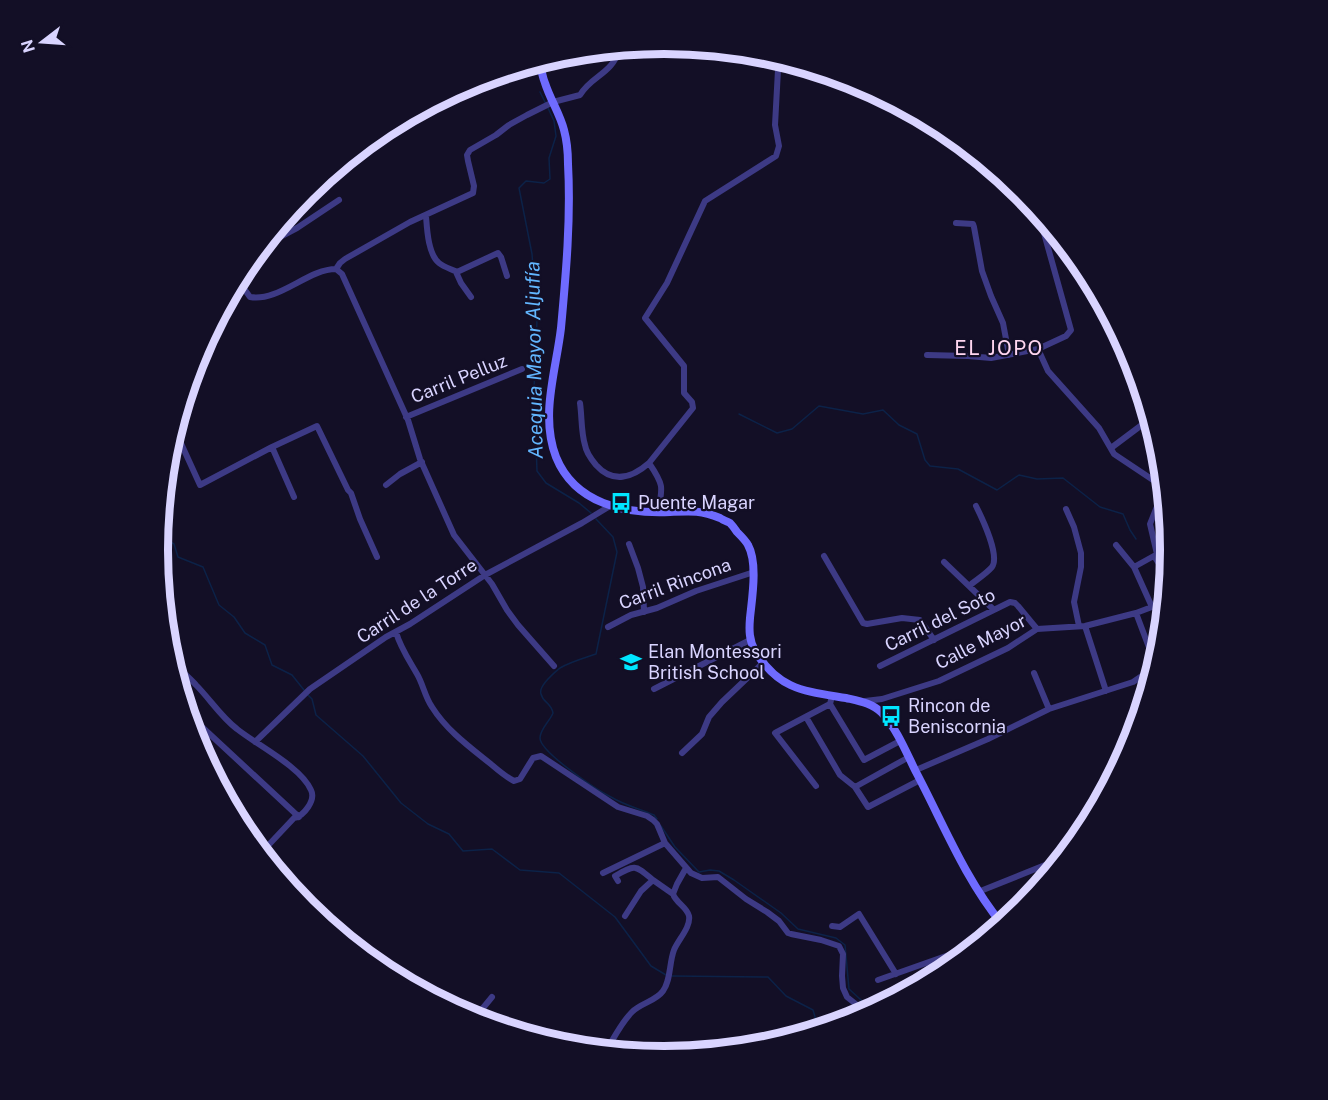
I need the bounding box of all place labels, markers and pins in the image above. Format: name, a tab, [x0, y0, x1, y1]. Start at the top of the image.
bus stop icon: Puente Magar	[609, 491, 633, 515]
place label: Puente Magar	[638, 492, 755, 513]
place label: Elan Montessori British School	[648, 641, 782, 683]
school or university icon: Elan Montessori British School	[619, 650, 643, 674]
place label: Rincon de Beniscornia	[908, 695, 1006, 737]
bus stop icon: Rincon de Beniscornia	[879, 704, 903, 728]

